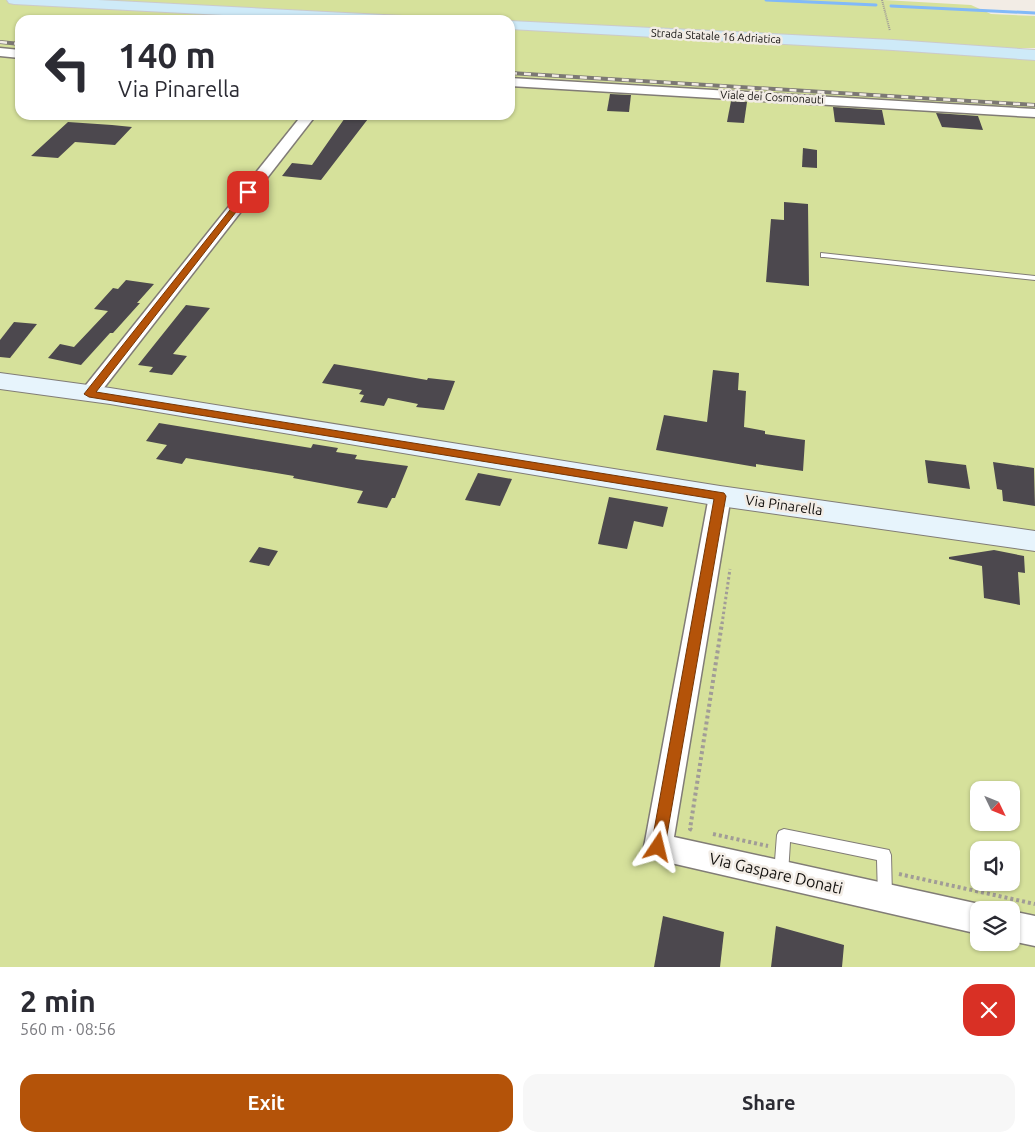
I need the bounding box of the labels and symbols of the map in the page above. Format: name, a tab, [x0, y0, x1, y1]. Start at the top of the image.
street label: Strada Statale 16 Adriatica	[651, 27, 781, 45]
street label: Viale dei Cosmonauti	[720, 88, 824, 106]
pin	[227, 171, 269, 213]
street label: Via Pinarella	[744, 492, 824, 518]
north arrow	[970, 781, 1020, 831]
position arrow	[631, 820, 683, 872]
street label: Via Gaspare Donati	[707, 849, 845, 897]

